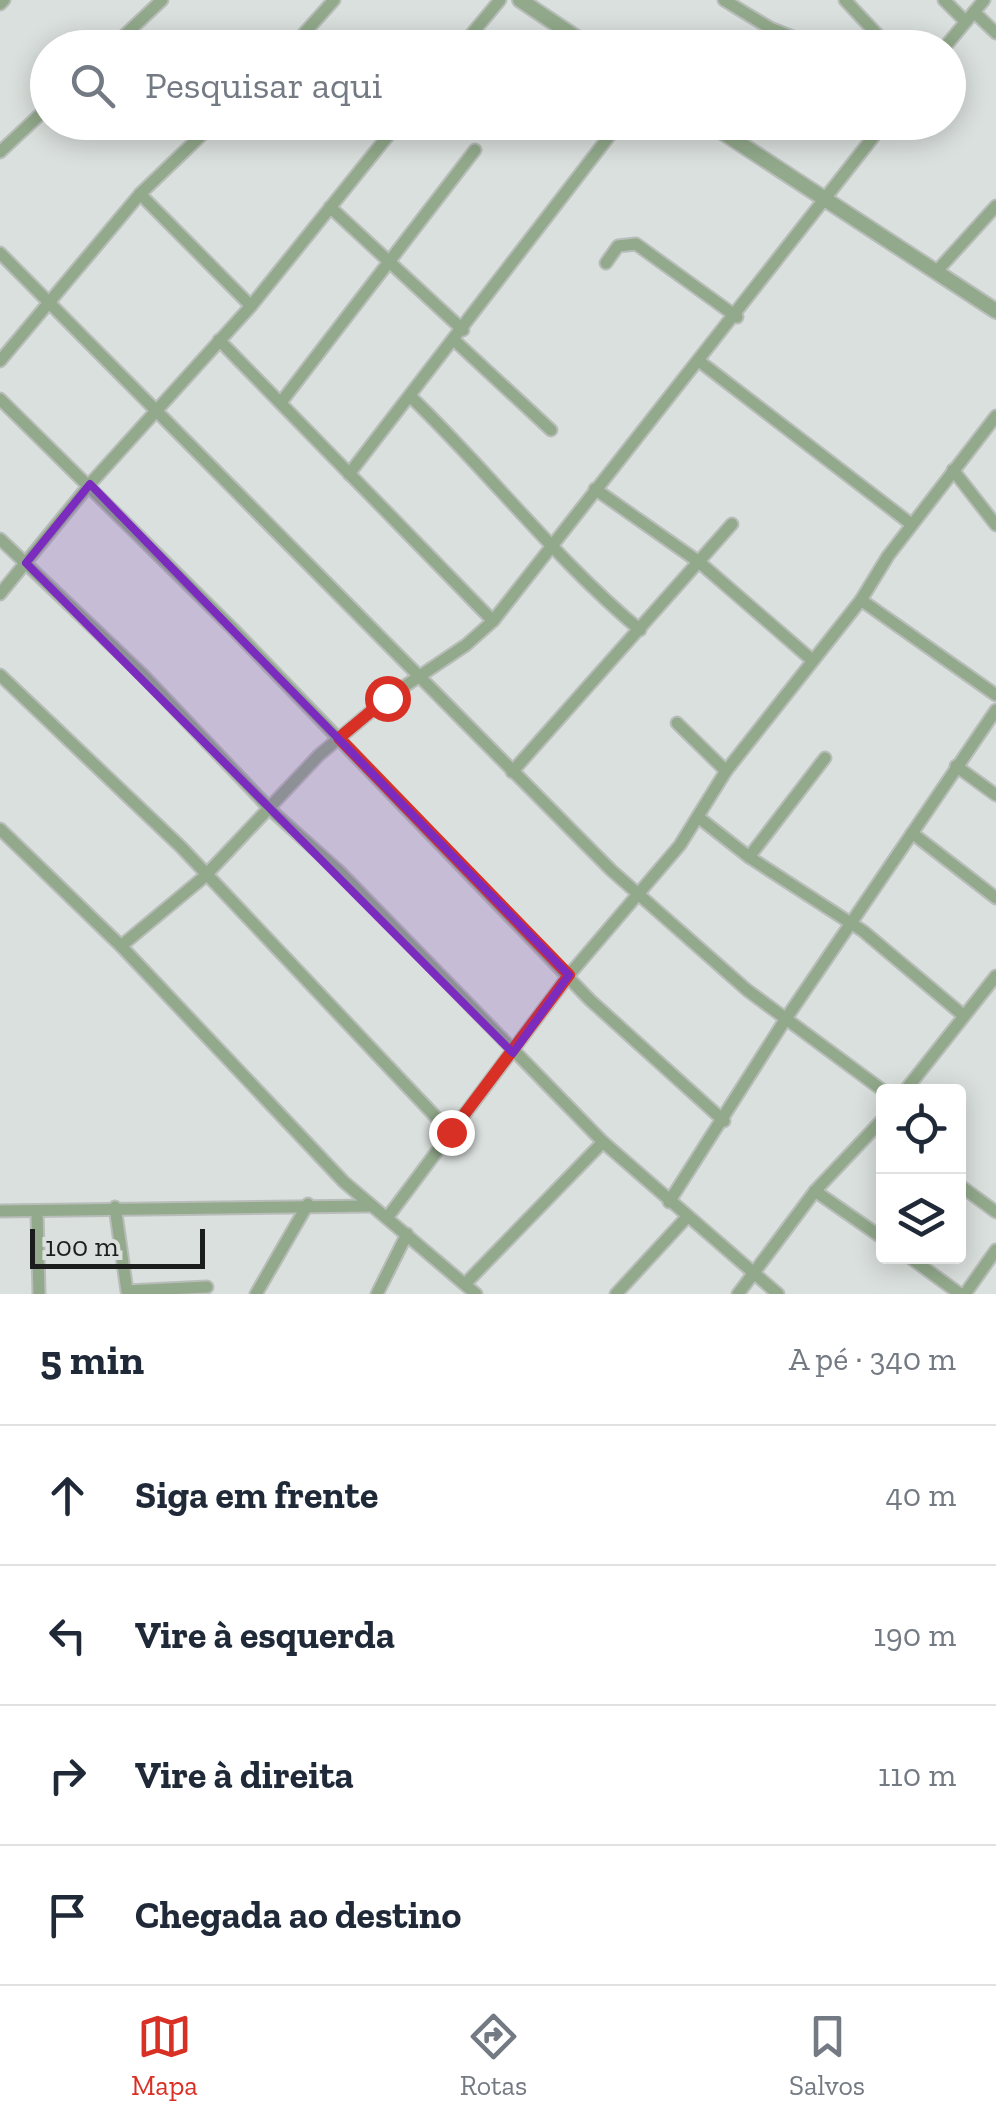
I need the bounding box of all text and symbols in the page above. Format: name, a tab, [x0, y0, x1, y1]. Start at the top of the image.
search box	[30, 30, 966, 140]
icon: search	[65, 58, 120, 113]
text: Pesquisar aqui	[145, 62, 382, 108]
route start	[365, 676, 411, 722]
map controls	[876, 1084, 966, 1264]
button: locate	[876, 1084, 966, 1174]
route end	[429, 1110, 475, 1156]
button: layers	[876, 1174, 966, 1264]
scale bar	[30, 1224, 205, 1268]
text: 100 m	[45, 1230, 119, 1263]
text: 5 min	[40, 1334, 144, 1385]
text: A pé · 340 m	[789, 1340, 956, 1378]
icon: ahead	[40, 1468, 95, 1523]
text: Siga em frente	[135, 1472, 378, 1518]
text: 40 m	[885, 1476, 956, 1514]
icon: left	[40, 1608, 95, 1663]
text: Vire à esquerda	[135, 1612, 395, 1658]
text: 190 m	[873, 1616, 956, 1654]
icon: right	[40, 1748, 95, 1803]
text: Vire à direita	[135, 1752, 354, 1798]
text: 110 m	[878, 1756, 956, 1794]
icon: arrive	[40, 1888, 95, 1943]
text: Chegada ao destino	[135, 1892, 461, 1938]
tab: Mapa	[131, 2009, 198, 2102]
tab: Rotas	[460, 2009, 527, 2102]
tab: Salvos	[789, 2009, 865, 2102]

